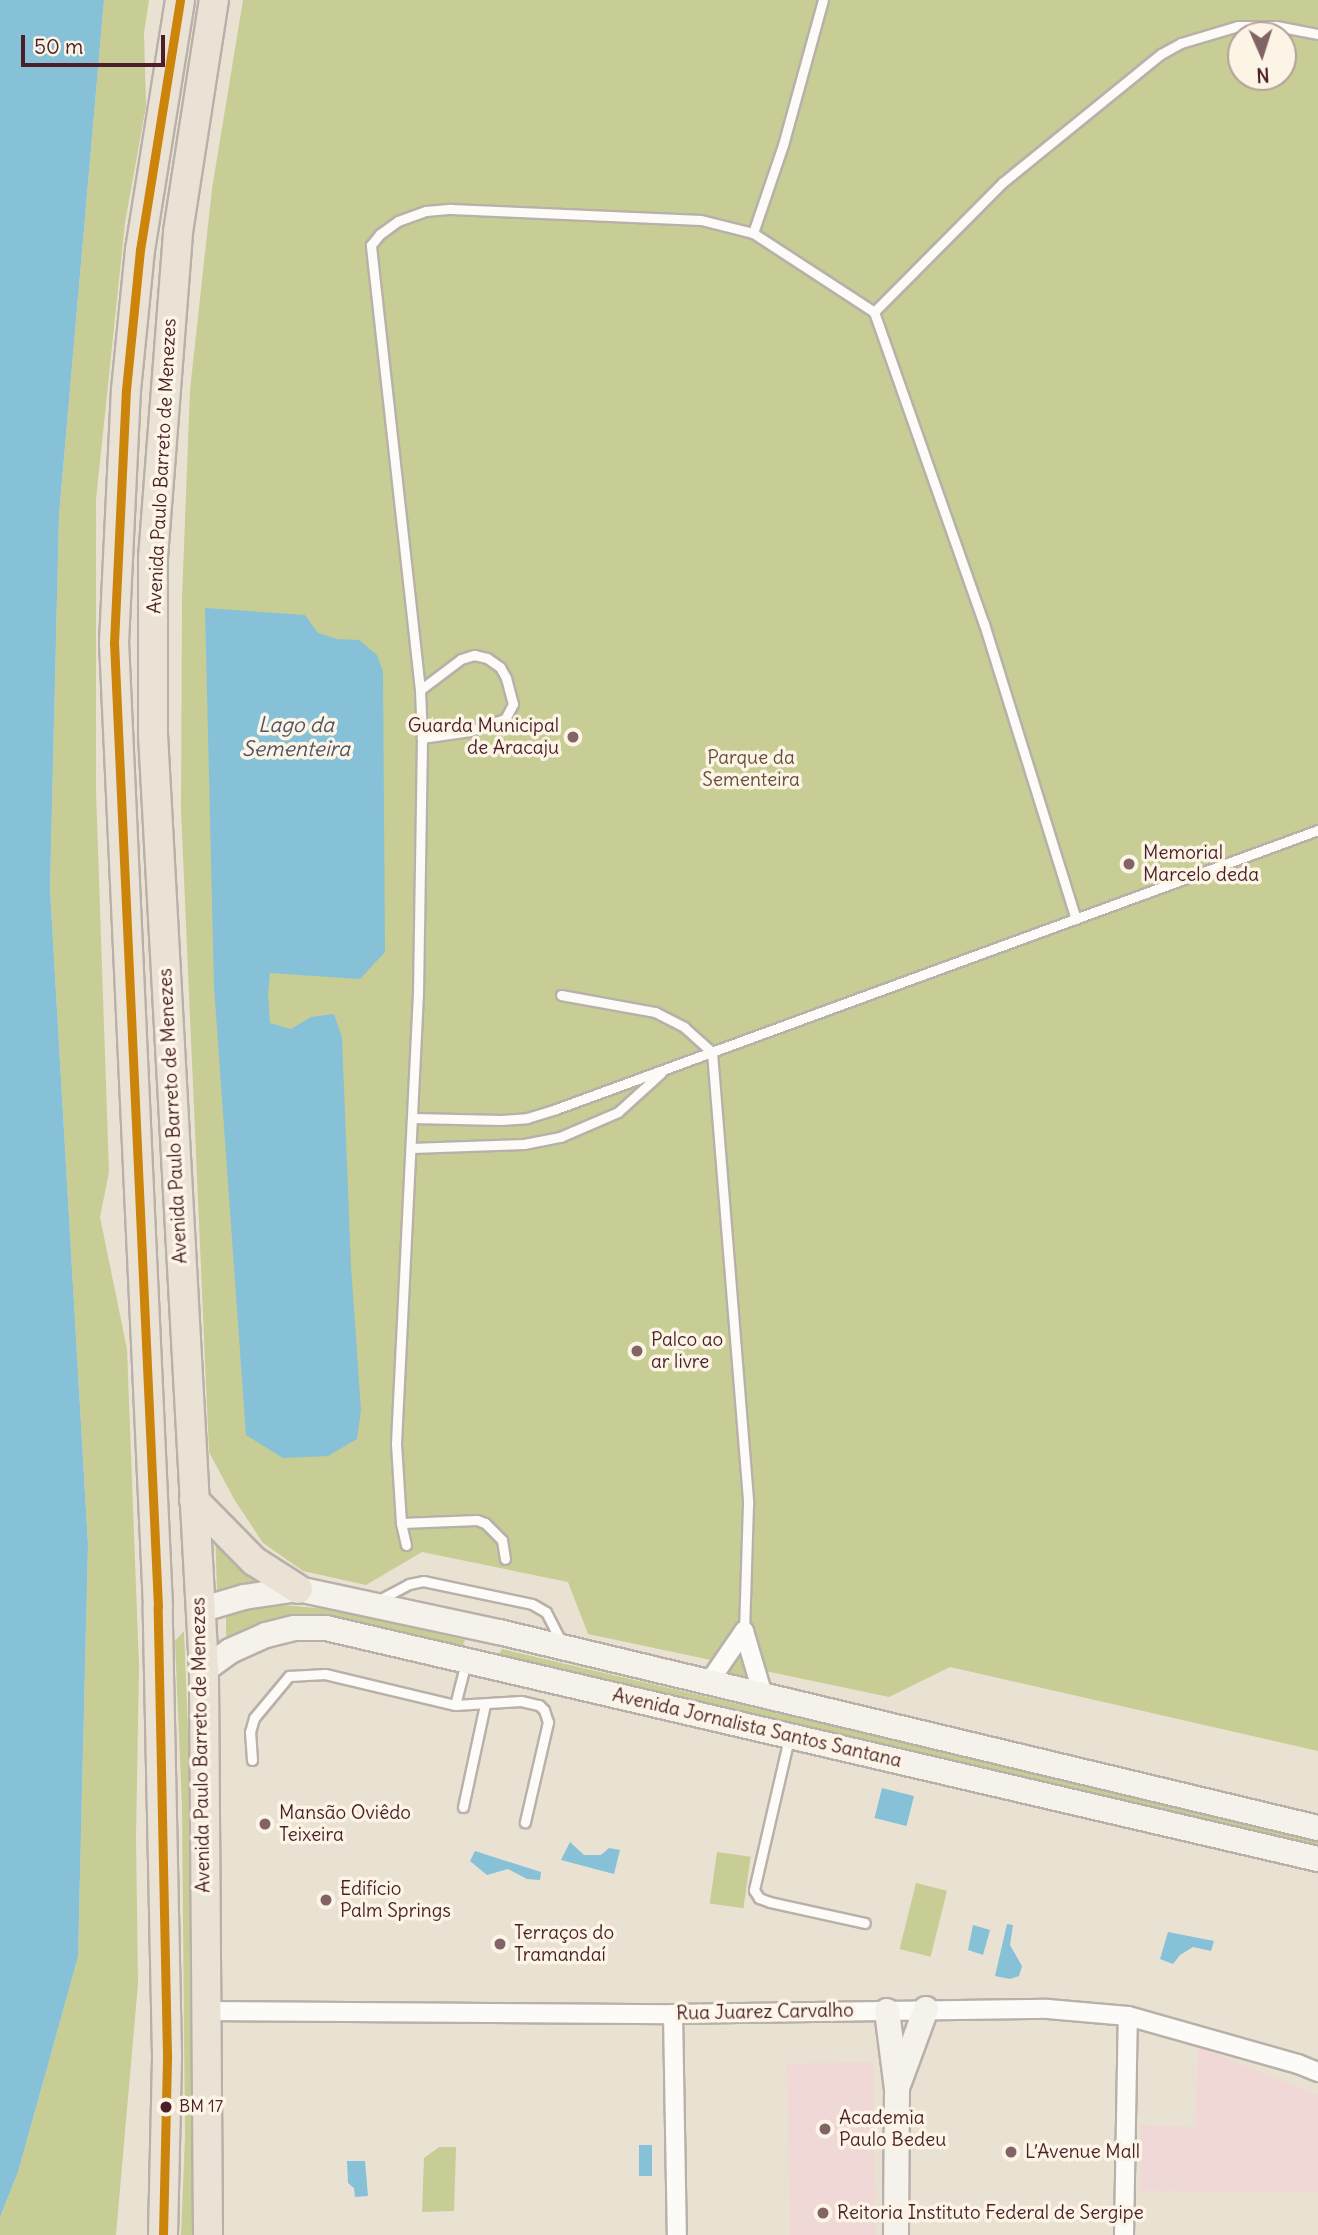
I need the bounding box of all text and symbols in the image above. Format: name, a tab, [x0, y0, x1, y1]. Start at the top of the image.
scale bar	[24, 21, 168, 65]
north arrow	[1227, 21, 1297, 91]
text: 50 m	[34, 33, 83, 60]
text: N	[1256, 63, 1270, 87]
street label: Avenida Paulo Barreto de Menezes	[143, 318, 181, 614]
water label: Lago da Sementeira	[242, 712, 350, 762]
place label: Guarda Municipal de Aracaju	[408, 715, 559, 759]
marker: Guarda Municipal de Aracaju	[565, 729, 581, 745]
park label: Parque da Sementeira	[702, 747, 800, 791]
place label: Memorial Marcelo deda	[1143, 842, 1259, 886]
marker: Memorial Marcelo deda	[1121, 856, 1137, 872]
street label: Avenida Paulo Barreto de Menezes	[154, 968, 192, 1264]
place label: Palco ao ar livre	[651, 1329, 723, 1373]
marker: Palco ao ar livre	[629, 1343, 645, 1359]
street label: Avenida Paulo Barreto de Menezes	[187, 1597, 215, 1893]
street label: Avenida Jornalista Santos Santana	[610, 1684, 904, 1772]
place label: Mansão Oviêdo Teixeira	[279, 1802, 411, 1846]
marker: Mansão Oviêdo Teixeira	[257, 1816, 273, 1832]
place label: Edifício Palm Springs	[340, 1878, 451, 1922]
marker: Edifício Palm Springs	[318, 1892, 334, 1908]
place label: Terraços do Tramandaí	[514, 1922, 614, 1966]
marker: Terraços do Tramandaí	[492, 1936, 508, 1952]
street label: Rua Juarez Carvalho	[676, 1999, 854, 2025]
place label: BM 17	[179, 2097, 223, 2117]
marker: BM 17	[159, 2100, 173, 2114]
place label: Academia Paulo Bedeu	[839, 2107, 946, 2151]
marker: Academia Paulo Bedeu	[817, 2121, 833, 2137]
place label: L’Avenue Mall	[1025, 2141, 1140, 2163]
marker: L’Avenue Mall	[1003, 2144, 1019, 2160]
place label: Reitoria Instituto Federal de Sergipe	[837, 2202, 1144, 2224]
marker: Reitoria Instituto Federal de Sergipe	[815, 2205, 831, 2221]

